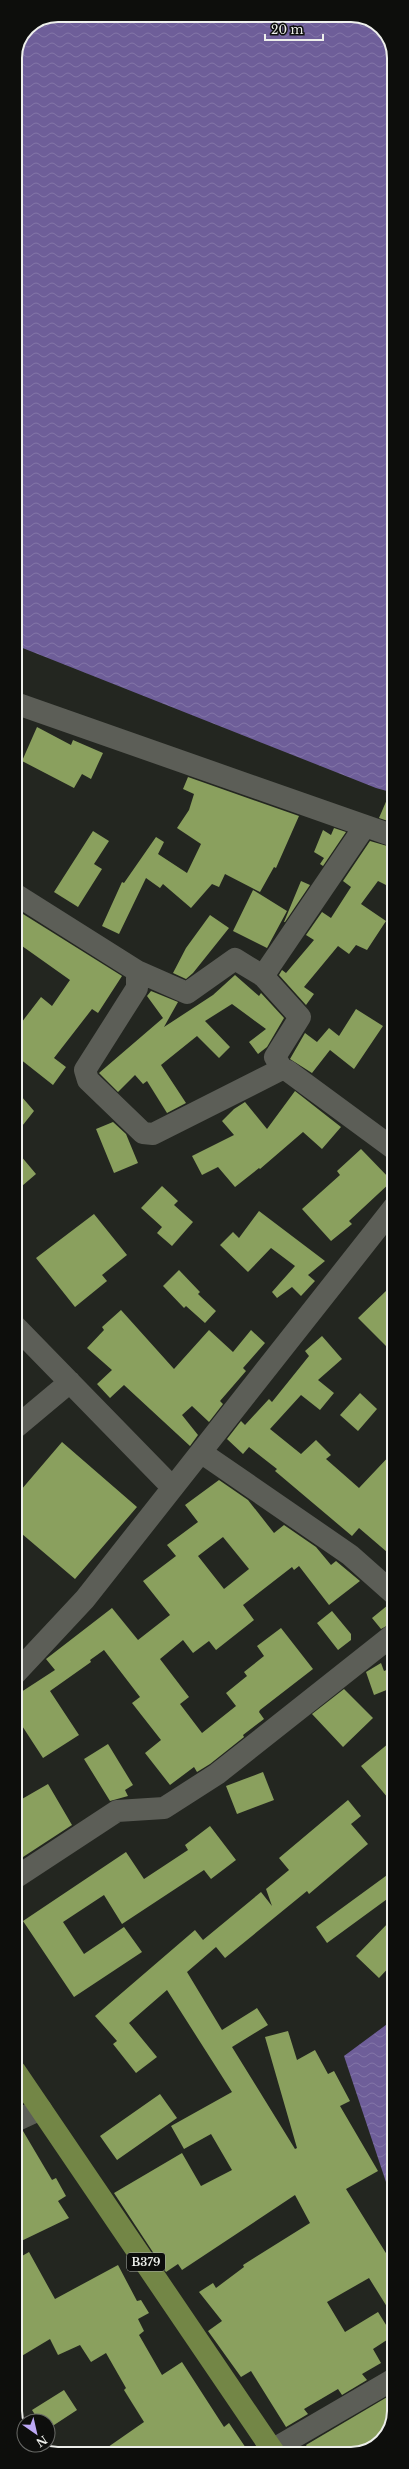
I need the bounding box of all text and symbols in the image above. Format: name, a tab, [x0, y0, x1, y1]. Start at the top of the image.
scale bar	[265, 16, 323, 42]
text: 20 m	[271, 22, 303, 37]
road number: B379	[127, 2253, 165, 2271]
north arrow	[16, 2413, 56, 2453]
text: N	[33, 2433, 50, 2450]

